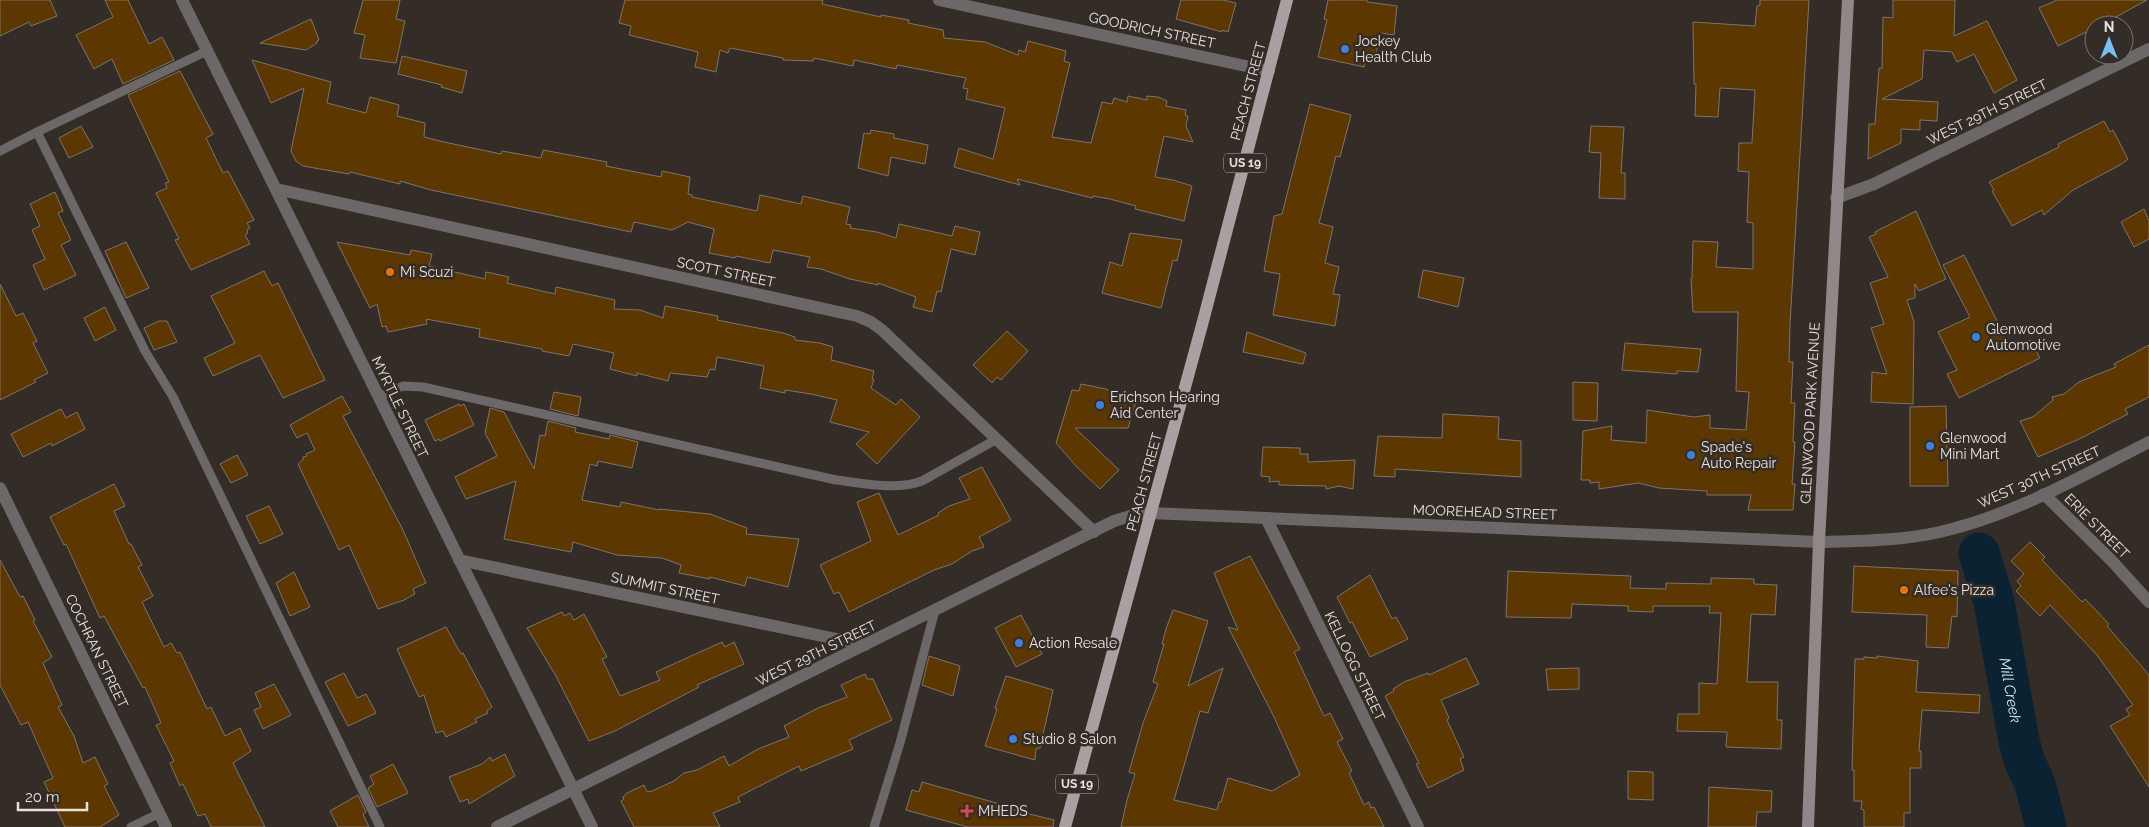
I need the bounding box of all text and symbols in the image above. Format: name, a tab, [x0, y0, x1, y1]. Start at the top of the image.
street label: GOODRICH STREET	[1087, 9, 1217, 51]
north arrow	[2084, 15, 2134, 65]
text: N	[2104, 19, 2114, 35]
place label: Jockey Health Club	[1355, 33, 1432, 65]
street label: PEACH STREET	[1227, 39, 1269, 142]
marker: Jockey Health Club	[1339, 43, 1351, 55]
street label: WEST 29TH STREET	[1924, 76, 2050, 148]
road number: US 19	[1224, 154, 1266, 172]
street label: SCOTT STREET	[675, 254, 777, 290]
place label: Mi Scuzi	[400, 264, 453, 280]
marker: Mi Scuzi	[384, 266, 396, 278]
place label: Glenwood Automotive	[1986, 321, 2061, 353]
street label: GLENWOOD PARK AVENUE	[1797, 322, 1823, 504]
marker: Glenwood Automotive	[1970, 331, 1982, 343]
street label: MYRTLE STREET	[368, 354, 432, 461]
place label: Erichson Hearing Aid Center	[1110, 389, 1220, 421]
marker: Erichson Hearing Aid Center	[1094, 399, 1106, 411]
street label: PEACH STREET	[1123, 430, 1165, 533]
place label: Glenwood Mini Mart	[1940, 430, 2007, 462]
place label: Spade's Auto Repair	[1701, 439, 1777, 471]
marker: Glenwood Mini Mart	[1924, 440, 1936, 452]
street label: WEST 30TH STREET	[1975, 443, 2103, 511]
marker: Spade's Auto Repair	[1685, 449, 1697, 461]
street label: ERIE STREET	[2061, 490, 2133, 562]
street label: MOOREHEAD STREET	[1412, 501, 1558, 523]
street label: SUMMIT STREET	[609, 569, 721, 607]
place label: Alfee's Pizza	[1914, 582, 1994, 598]
marker: Alfee's Pizza	[1898, 584, 1910, 596]
street label: COCHRAN STREET	[62, 591, 132, 711]
street label: KELLOGG STREET	[1322, 609, 1389, 724]
street label: WEST 29TH STREET	[753, 617, 879, 689]
place label: Action Resale	[1029, 635, 1117, 651]
marker: Action Resale	[1013, 637, 1025, 649]
water label: Mill Creek	[1995, 656, 2025, 724]
place label: Studio 8 Salon	[1023, 731, 1116, 747]
marker: Studio 8 Salon	[1007, 733, 1019, 745]
road number: US 19	[1056, 774, 1098, 794]
scale bar	[18, 780, 86, 812]
text: 20 m	[25, 788, 60, 806]
place label: MHEDS	[978, 803, 1028, 819]
marker: MHEDS	[960, 804, 974, 818]

